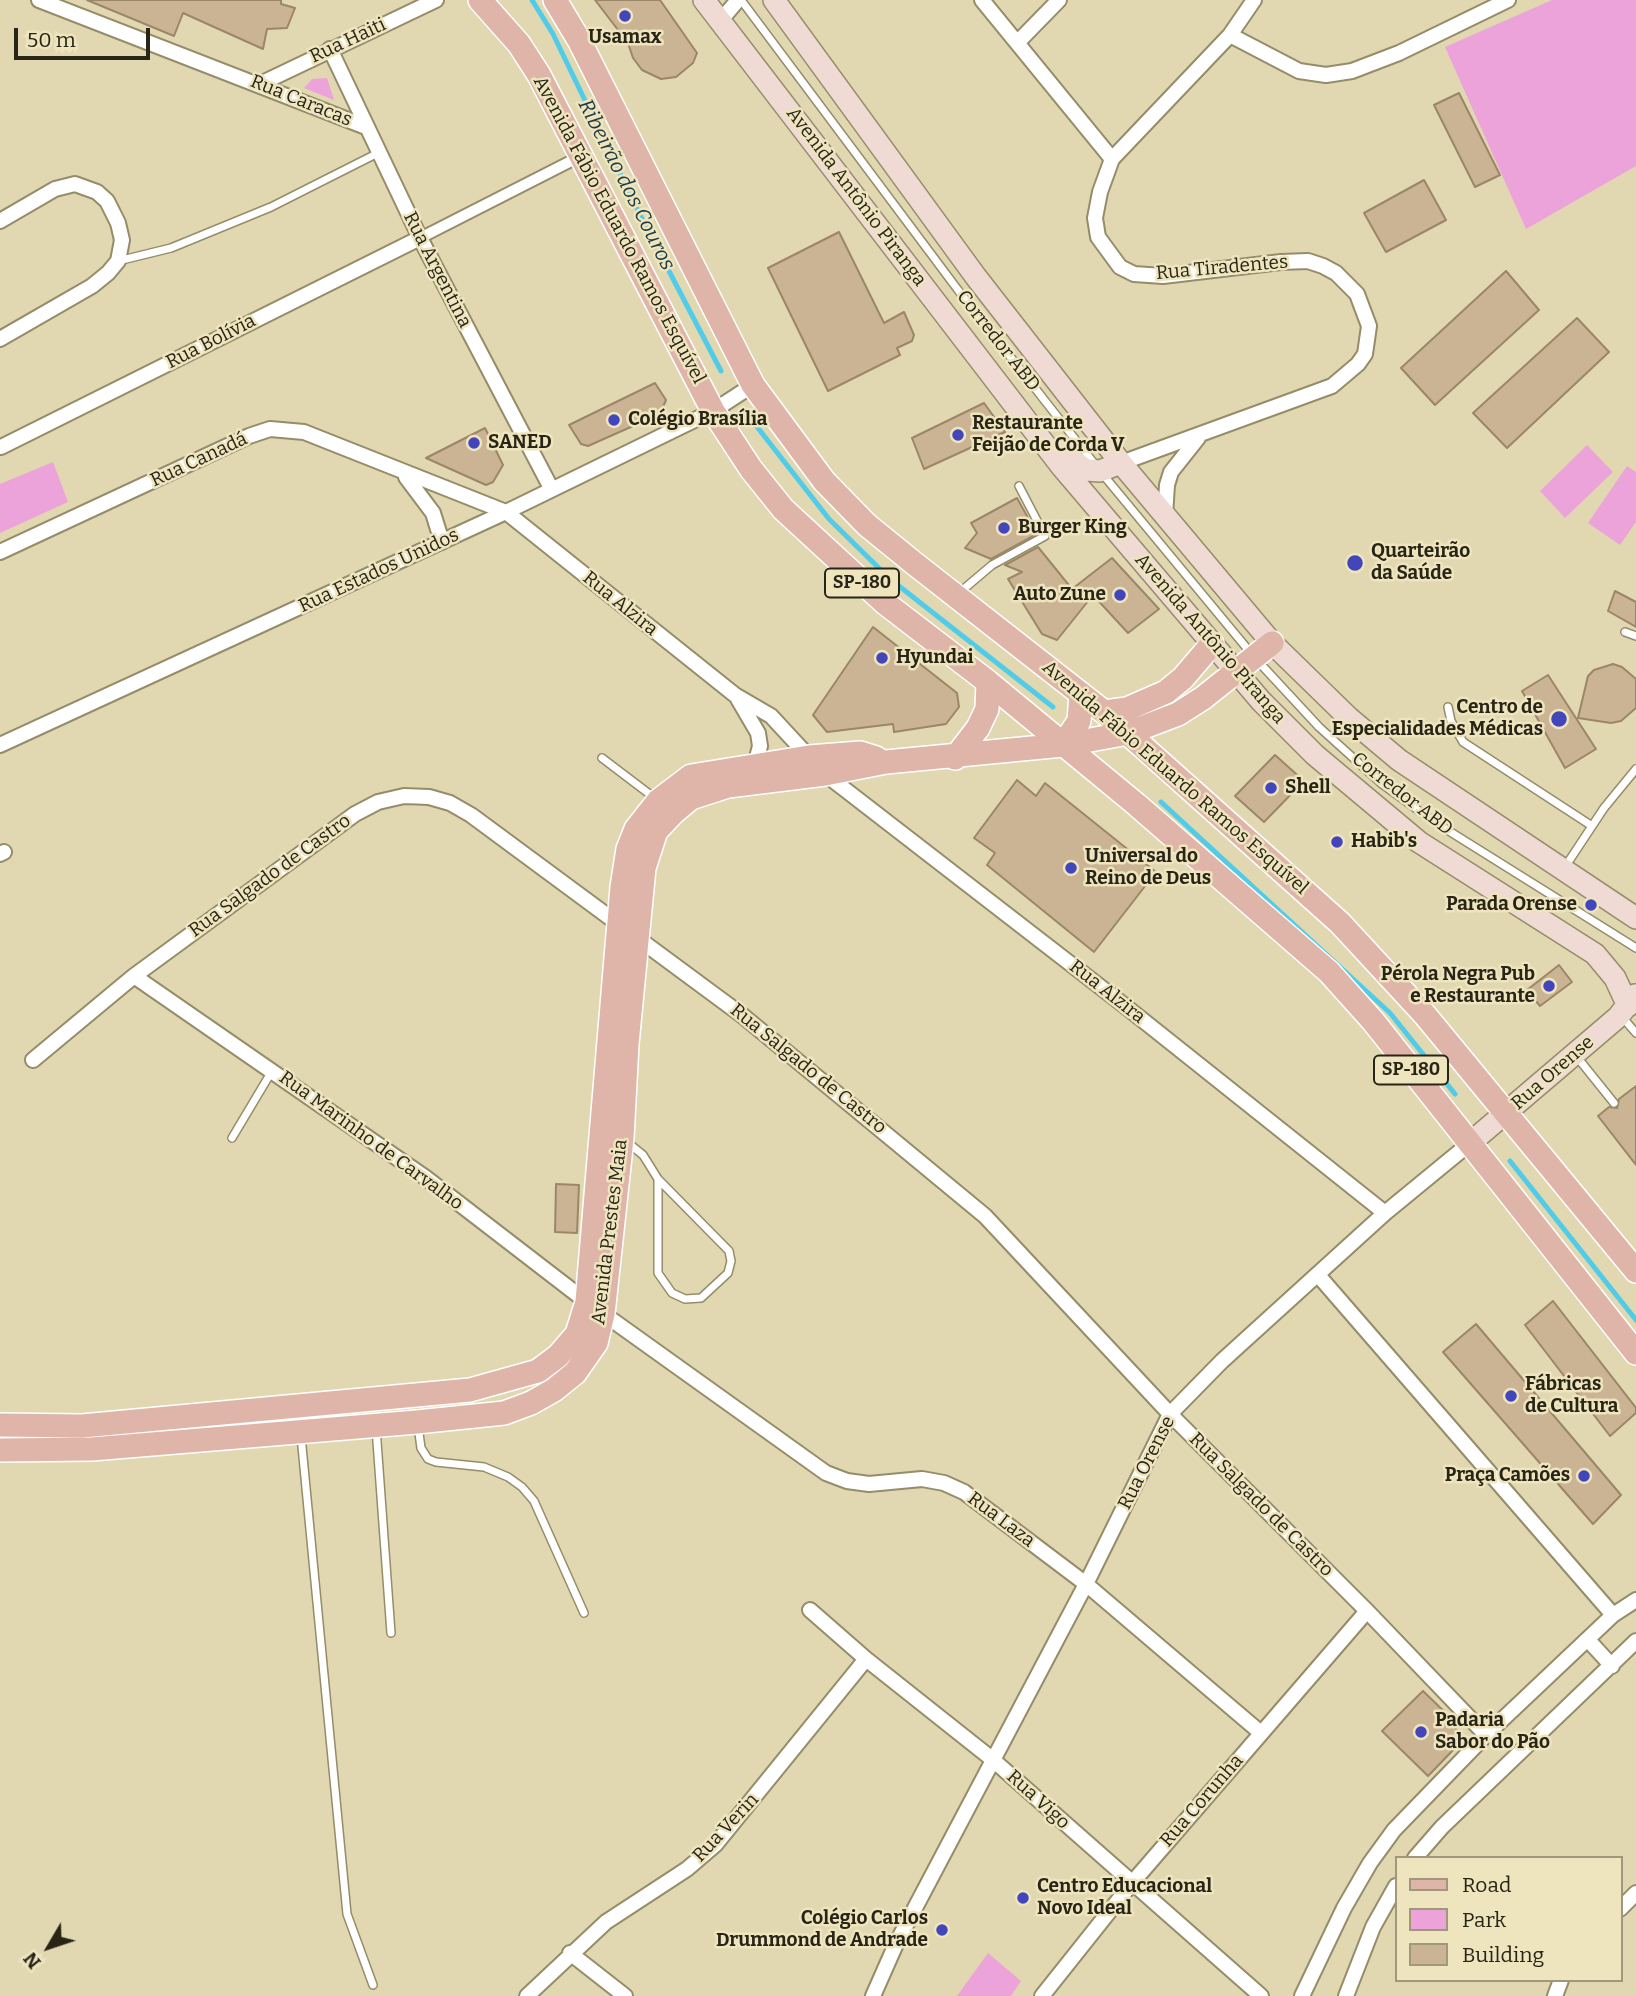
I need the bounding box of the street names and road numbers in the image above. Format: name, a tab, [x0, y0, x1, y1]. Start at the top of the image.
street label: Rua Haiti	[306, 13, 390, 69]
street label: Rua Caracas	[247, 70, 355, 132]
street label: Avenida Fábio Eduardo Ramos Esquível	[528, 72, 710, 388]
street label: Avenida Antônio Piranga	[781, 103, 931, 291]
street label: Rua Argentina	[398, 208, 476, 332]
street label: Rua Tiradentes	[1155, 251, 1289, 285]
street label: Corredor ABD	[952, 286, 1044, 396]
street label: Rua Bolívia	[162, 310, 260, 374]
street label: Rua Canadá	[147, 428, 251, 492]
street label: Rua Estados Unidos	[295, 524, 463, 618]
street label: Avenida Antônio Piranga	[1130, 549, 1290, 729]
street label: Rua Alzira	[578, 567, 662, 641]
road number: SP-180	[825, 568, 899, 598]
street label: Avenida Fábio Eduardo Ramos Esquível	[1037, 656, 1313, 900]
street label: Corredor ABD	[1347, 748, 1457, 840]
street label: Rua Salgado de Castro	[185, 810, 355, 942]
street label: Rua Alzira	[1065, 955, 1149, 1029]
street label: Rua Salgado de Castro	[725, 999, 891, 1139]
street label: Rua Orense	[1507, 1031, 1599, 1115]
road number: SP-180	[1374, 1056, 1448, 1084]
street label: Rua Marinho de Carvalho	[274, 1067, 468, 1215]
street label: Avenida Prestes Maia	[587, 1138, 633, 1326]
street label: Rua Orense	[1114, 1412, 1180, 1514]
street label: Rua Salgado de Castro	[1184, 1428, 1338, 1582]
street label: Rua Laza	[963, 1487, 1039, 1553]
street label: Rua Corunha	[1156, 1750, 1248, 1852]
street label: Rua Vigo	[1002, 1766, 1074, 1834]
street label: Rua Verin	[688, 1789, 764, 1867]

